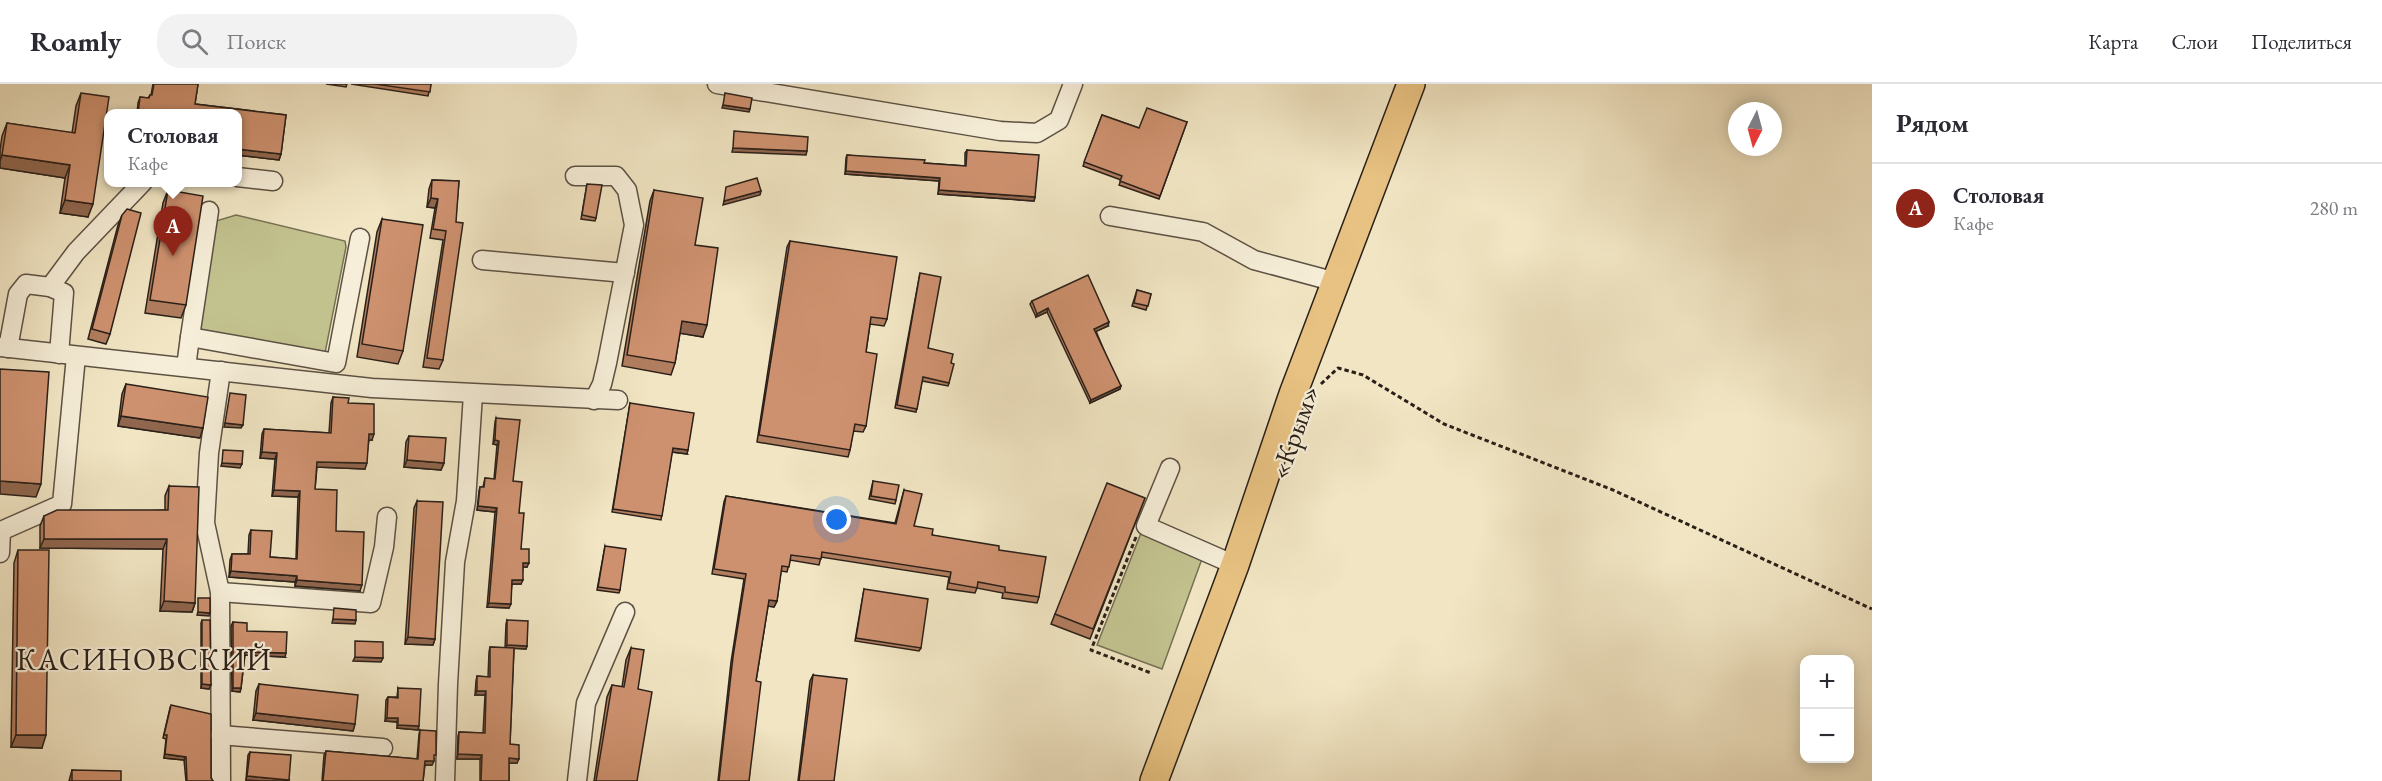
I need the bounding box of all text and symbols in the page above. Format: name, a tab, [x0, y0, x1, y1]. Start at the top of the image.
search box	[157, 14, 577, 68]
text: Roamly	[30, 23, 121, 59]
icon: search	[178, 25, 211, 58]
text: Поиск	[226, 27, 286, 56]
text: Карта	[2088, 28, 2138, 55]
text: Слои	[2171, 28, 2218, 55]
text: Поделиться	[2251, 28, 2352, 55]
north arrow	[1728, 102, 1782, 156]
text: Рядом	[1896, 106, 1969, 140]
popup	[104, 109, 242, 187]
text: Столовая	[127, 121, 219, 150]
text: Кафе	[127, 150, 168, 176]
text: Столовая	[1953, 181, 2044, 210]
text: A	[1908, 195, 1923, 221]
text: 280 m	[2310, 195, 2358, 221]
pin: A	[154, 206, 192, 256]
text: Кафе	[1953, 210, 1994, 236]
street label: «Крым»	[1261, 380, 1327, 484]
your location	[822, 505, 851, 534]
district label: КАСИНОВСКИЙ	[16, 640, 272, 679]
map controls	[1800, 655, 1854, 763]
button: +	[1800, 655, 1854, 709]
button: −	[1800, 709, 1854, 763]

